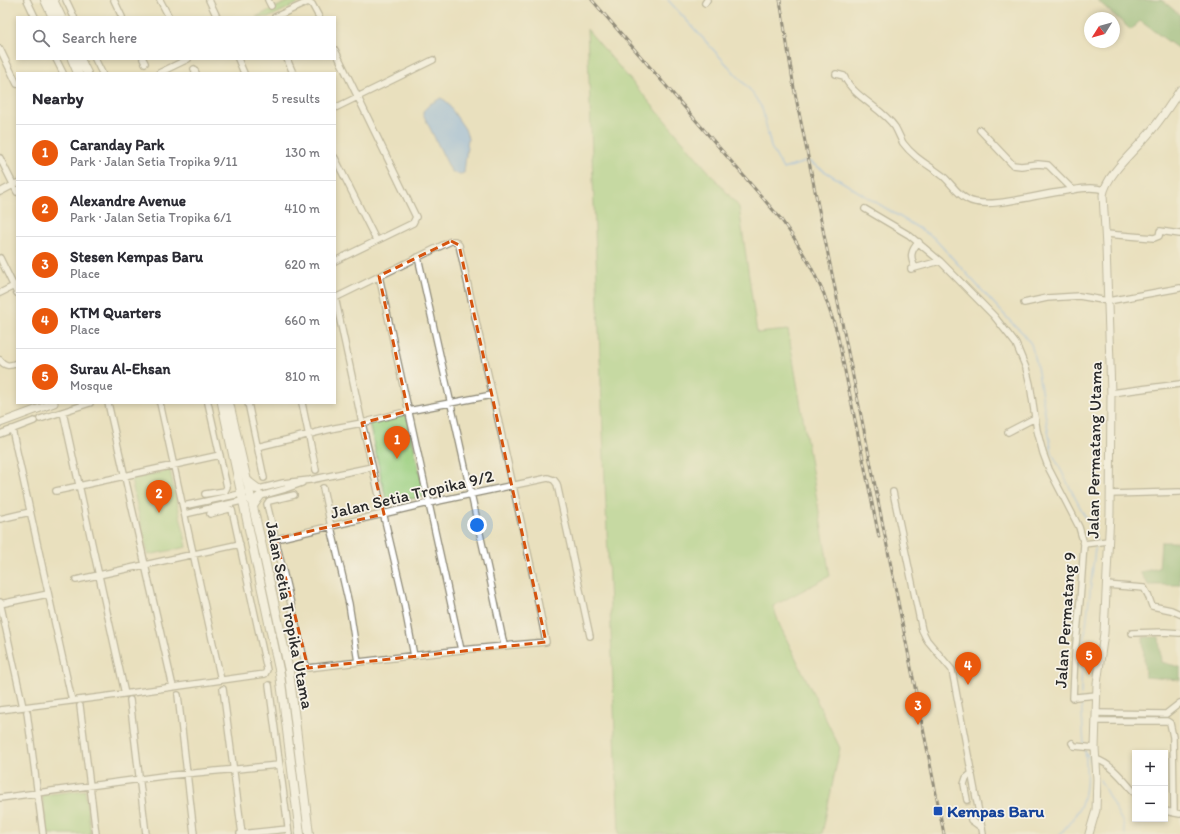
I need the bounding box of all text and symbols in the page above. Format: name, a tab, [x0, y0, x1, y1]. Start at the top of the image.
north arrow	[1084, 12, 1120, 48]
search box	[16, 16, 336, 60]
icon: search	[30, 27, 52, 49]
text: Search here	[62, 29, 137, 47]
text: Nearby	[32, 88, 84, 108]
text: 5 results	[272, 91, 320, 106]
text: Caranday Park	[70, 136, 164, 154]
text: 1	[42, 145, 48, 160]
text: 130 m	[285, 145, 320, 160]
text: Park · Jalan Setia Tropika 9/11	[70, 154, 238, 169]
text: Alexandre Avenue	[70, 192, 186, 210]
text: 2	[42, 201, 48, 216]
text: 410 m	[284, 201, 320, 216]
text: Park · Jalan Setia Tropika 6/1	[70, 210, 232, 225]
text: Stesen Kempas Baru	[70, 248, 203, 266]
text: 3	[41, 257, 49, 272]
text: 620 m	[284, 257, 320, 272]
text: Place	[70, 266, 100, 281]
text: KTM Quarters	[70, 304, 161, 322]
text: 4	[41, 313, 49, 328]
text: 660 m	[284, 313, 320, 328]
text: Place	[70, 322, 100, 337]
text: Surau Al-Ehsan	[70, 360, 171, 378]
street label: Jalan Permatang Utama	[1082, 361, 1106, 539]
text: 5	[42, 369, 48, 384]
text: 810 m	[285, 369, 320, 384]
text: Mosque	[70, 378, 113, 393]
pin: 1	[384, 426, 410, 459]
street label: Jalan Setia Tropika 9/2	[328, 465, 496, 523]
pin: 2	[146, 480, 172, 513]
your location	[467, 515, 487, 535]
street label: Jalan Setia Tropika Utama	[262, 519, 318, 711]
street label: Jalan Permatang 9	[1050, 551, 1080, 689]
pin: 5	[1076, 642, 1102, 675]
pin: 4	[955, 652, 981, 685]
pin: 3	[905, 692, 931, 725]
map controls	[1132, 750, 1168, 822]
button: +	[1132, 750, 1168, 786]
button: −	[1132, 786, 1168, 822]
place label: Kempas Baru	[947, 801, 1045, 822]
marker: Kempas Baru	[932, 805, 944, 817]

